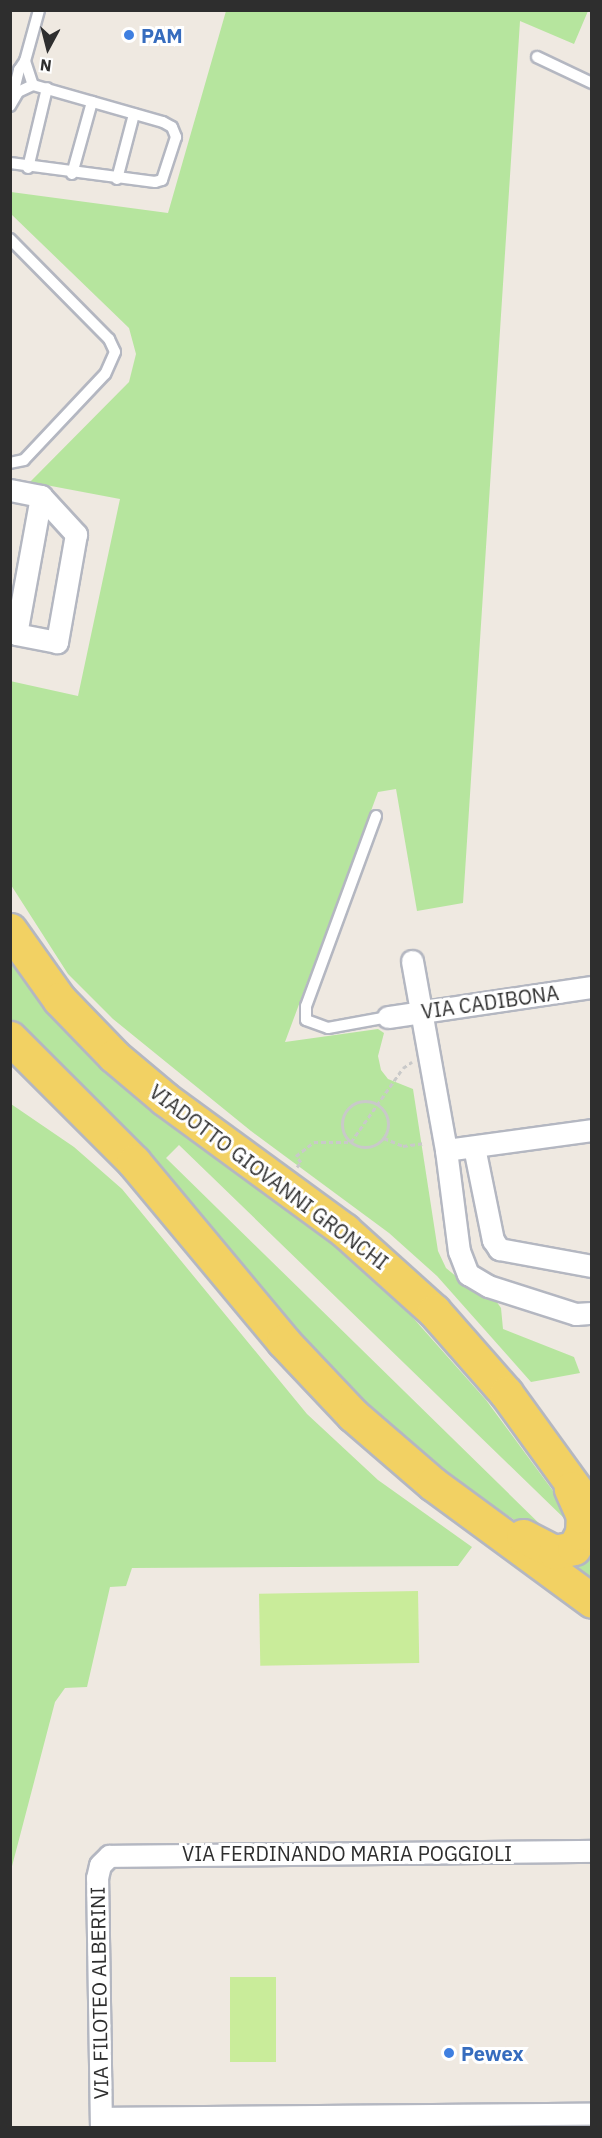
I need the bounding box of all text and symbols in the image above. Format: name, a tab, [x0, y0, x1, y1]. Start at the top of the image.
north arrow	[18, 18, 78, 78]
place label: PAM	[141, 23, 183, 47]
marker: PAM	[122, 28, 136, 42]
text: N	[39, 55, 53, 76]
street label: VIA CADIBONA	[420, 980, 560, 1024]
street label: VIADOTTO GIOVANNI GRONCHI	[145, 1079, 393, 1275]
street label: VIA FERDINANDO MARIA POGGIOLI	[182, 1841, 512, 1865]
street label: VIA FILOTEO ALBERINI	[85, 1887, 113, 2099]
place label: Pewex	[461, 2041, 524, 2065]
marker: Pewex	[442, 2046, 456, 2060]

